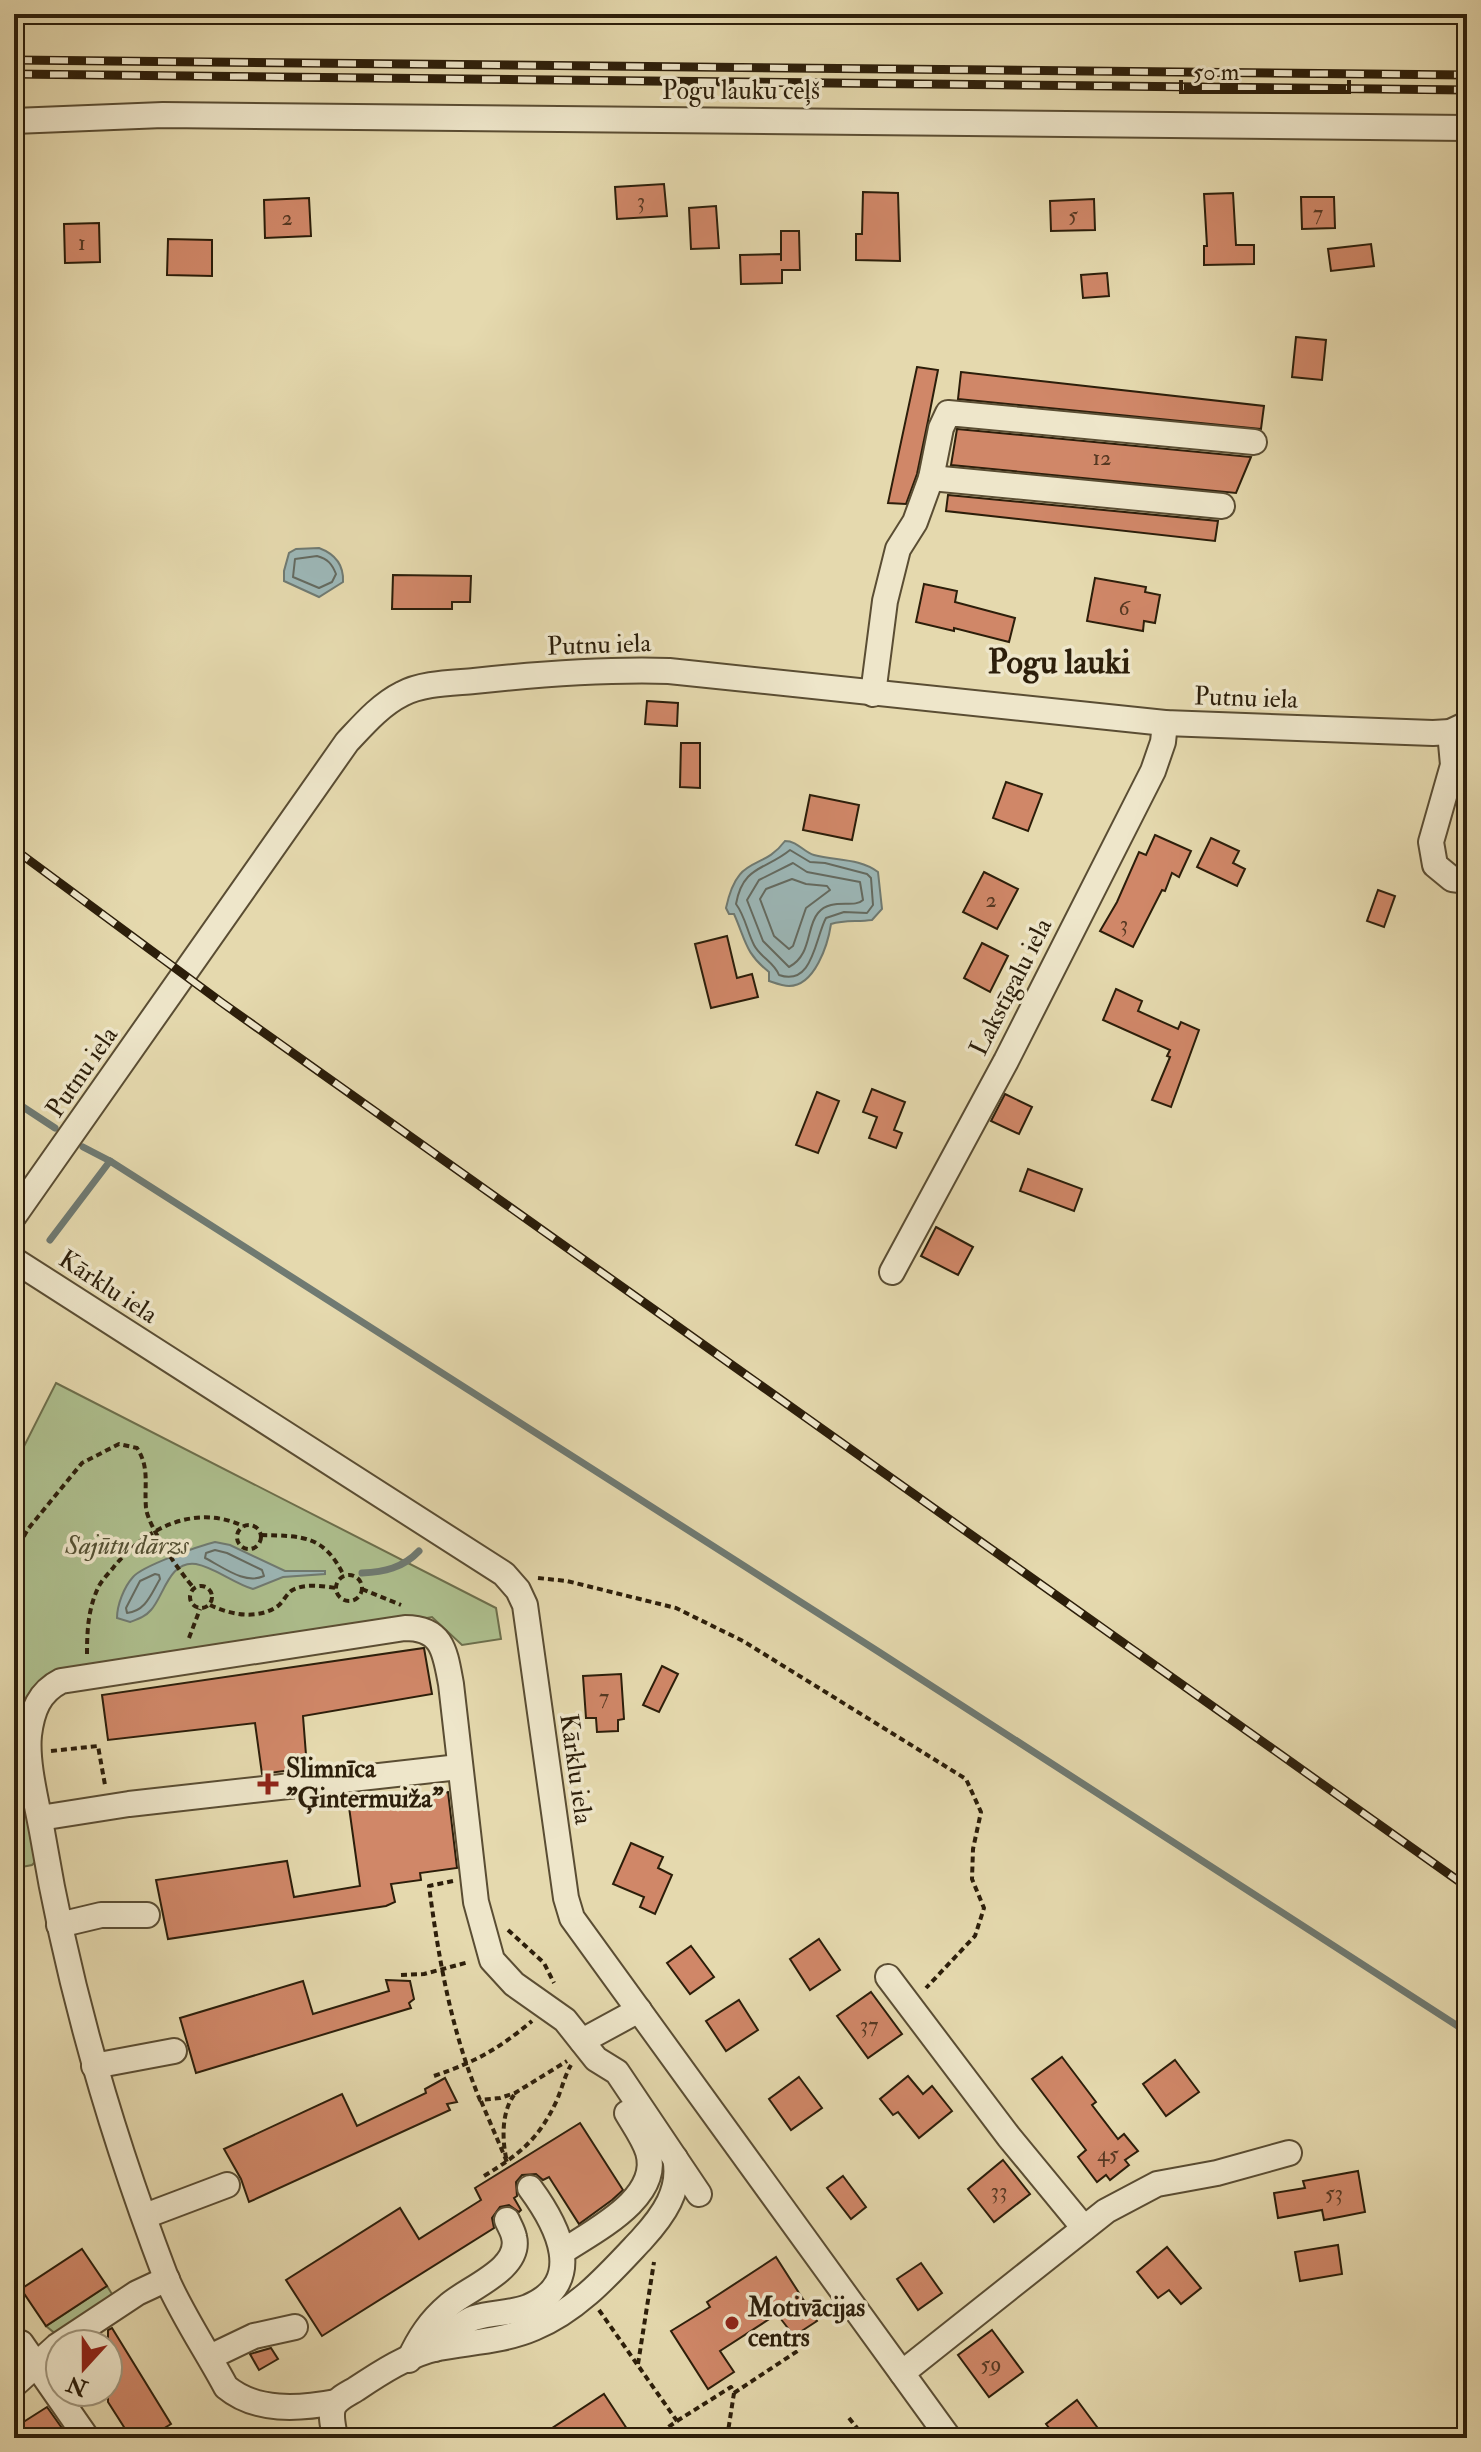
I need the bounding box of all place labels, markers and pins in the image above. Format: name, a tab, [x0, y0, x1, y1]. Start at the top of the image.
place label: Slimnīca "Ģintermuiža"	[286, 1753, 444, 1815]
marker: Slimnīca "Ģintermuiža"	[257, 1773, 279, 1795]
place label: Motivācijas centrs	[747, 2292, 865, 2354]
marker: Motivācijas centrs	[723, 2314, 741, 2332]

